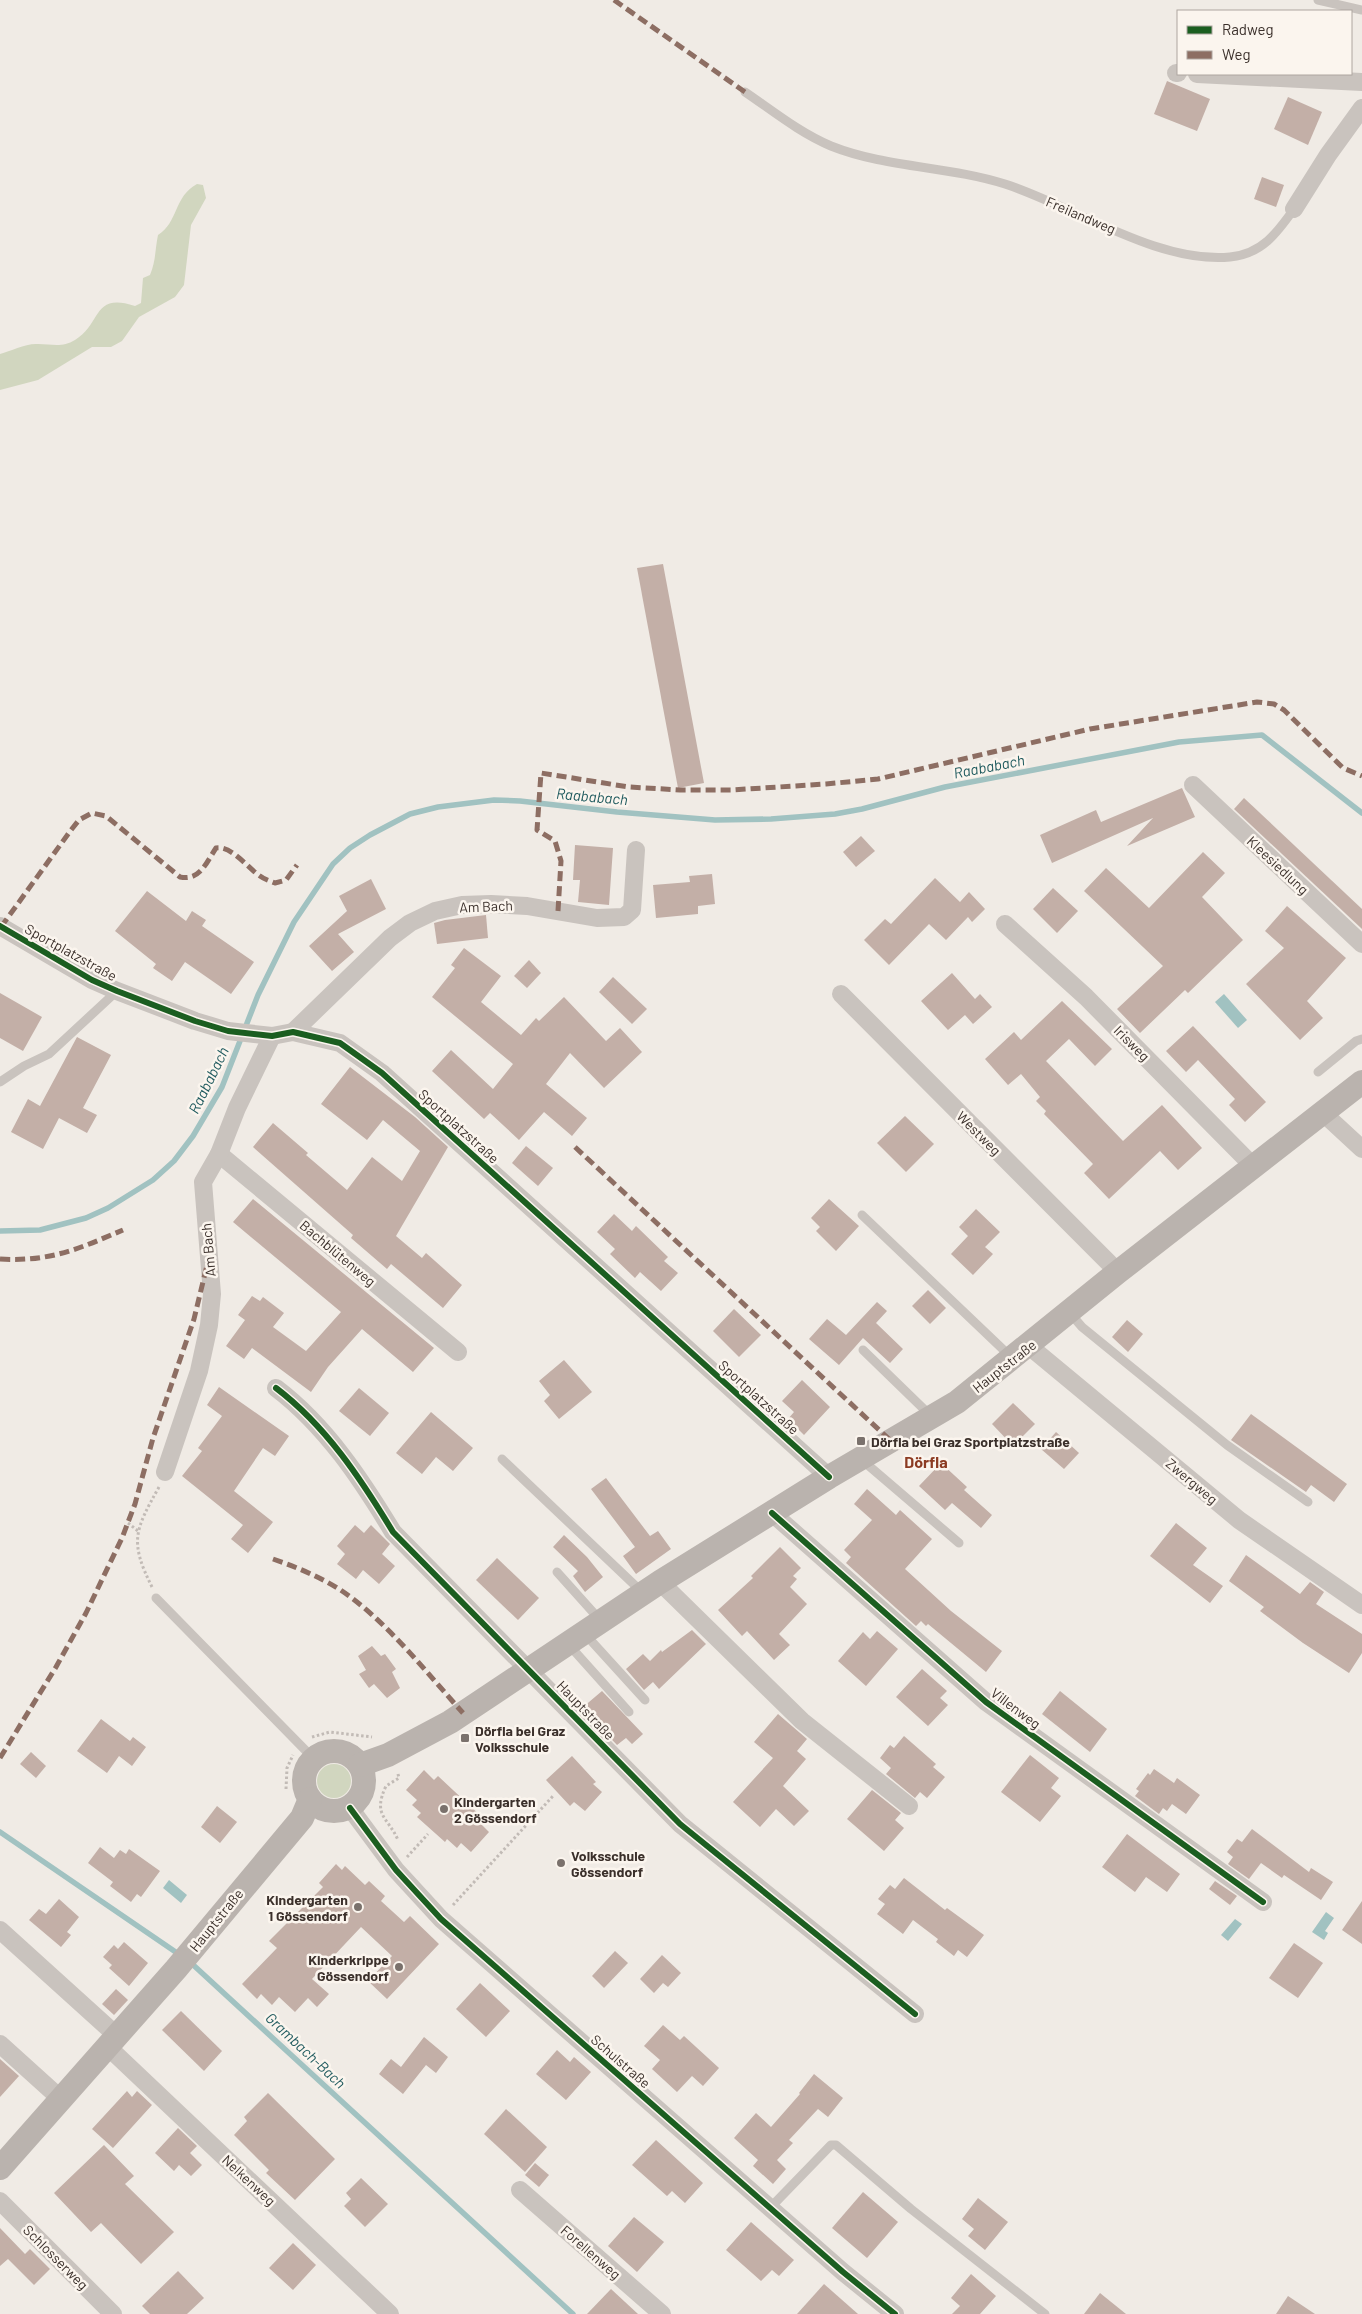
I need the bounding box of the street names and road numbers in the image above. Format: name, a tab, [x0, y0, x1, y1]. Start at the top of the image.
street label: Freilandweg	[1044, 193, 1118, 237]
street label: Kleesiedlung	[1244, 832, 1312, 898]
street label: Am Bach	[459, 897, 513, 915]
street label: Sportplatzstraße	[22, 920, 120, 984]
street label: Irisweg	[1111, 1022, 1153, 1064]
street label: Sportplatzstraße	[415, 1085, 503, 1167]
street label: Westweg	[953, 1107, 1005, 1159]
street label: Bachblütenweg	[297, 1216, 379, 1290]
street label: Am Bach	[197, 1223, 219, 1277]
street label: Hauptstraße	[969, 1336, 1039, 1396]
street label: Sportplatzstraße	[715, 1356, 803, 1438]
street label: Zwergweg	[1163, 1454, 1221, 1508]
street label: Hauptstraße	[554, 1677, 618, 1743]
street label: Villenweg	[988, 1684, 1044, 1732]
street label: Hauptstraße	[185, 1885, 247, 1955]
street label: Schulstraße	[588, 2031, 654, 2091]
street label: Nelkenweg	[219, 2151, 279, 2209]
street label: Schlosserweg	[20, 2221, 92, 2293]
street label: Forellenweg	[558, 2221, 624, 2283]

